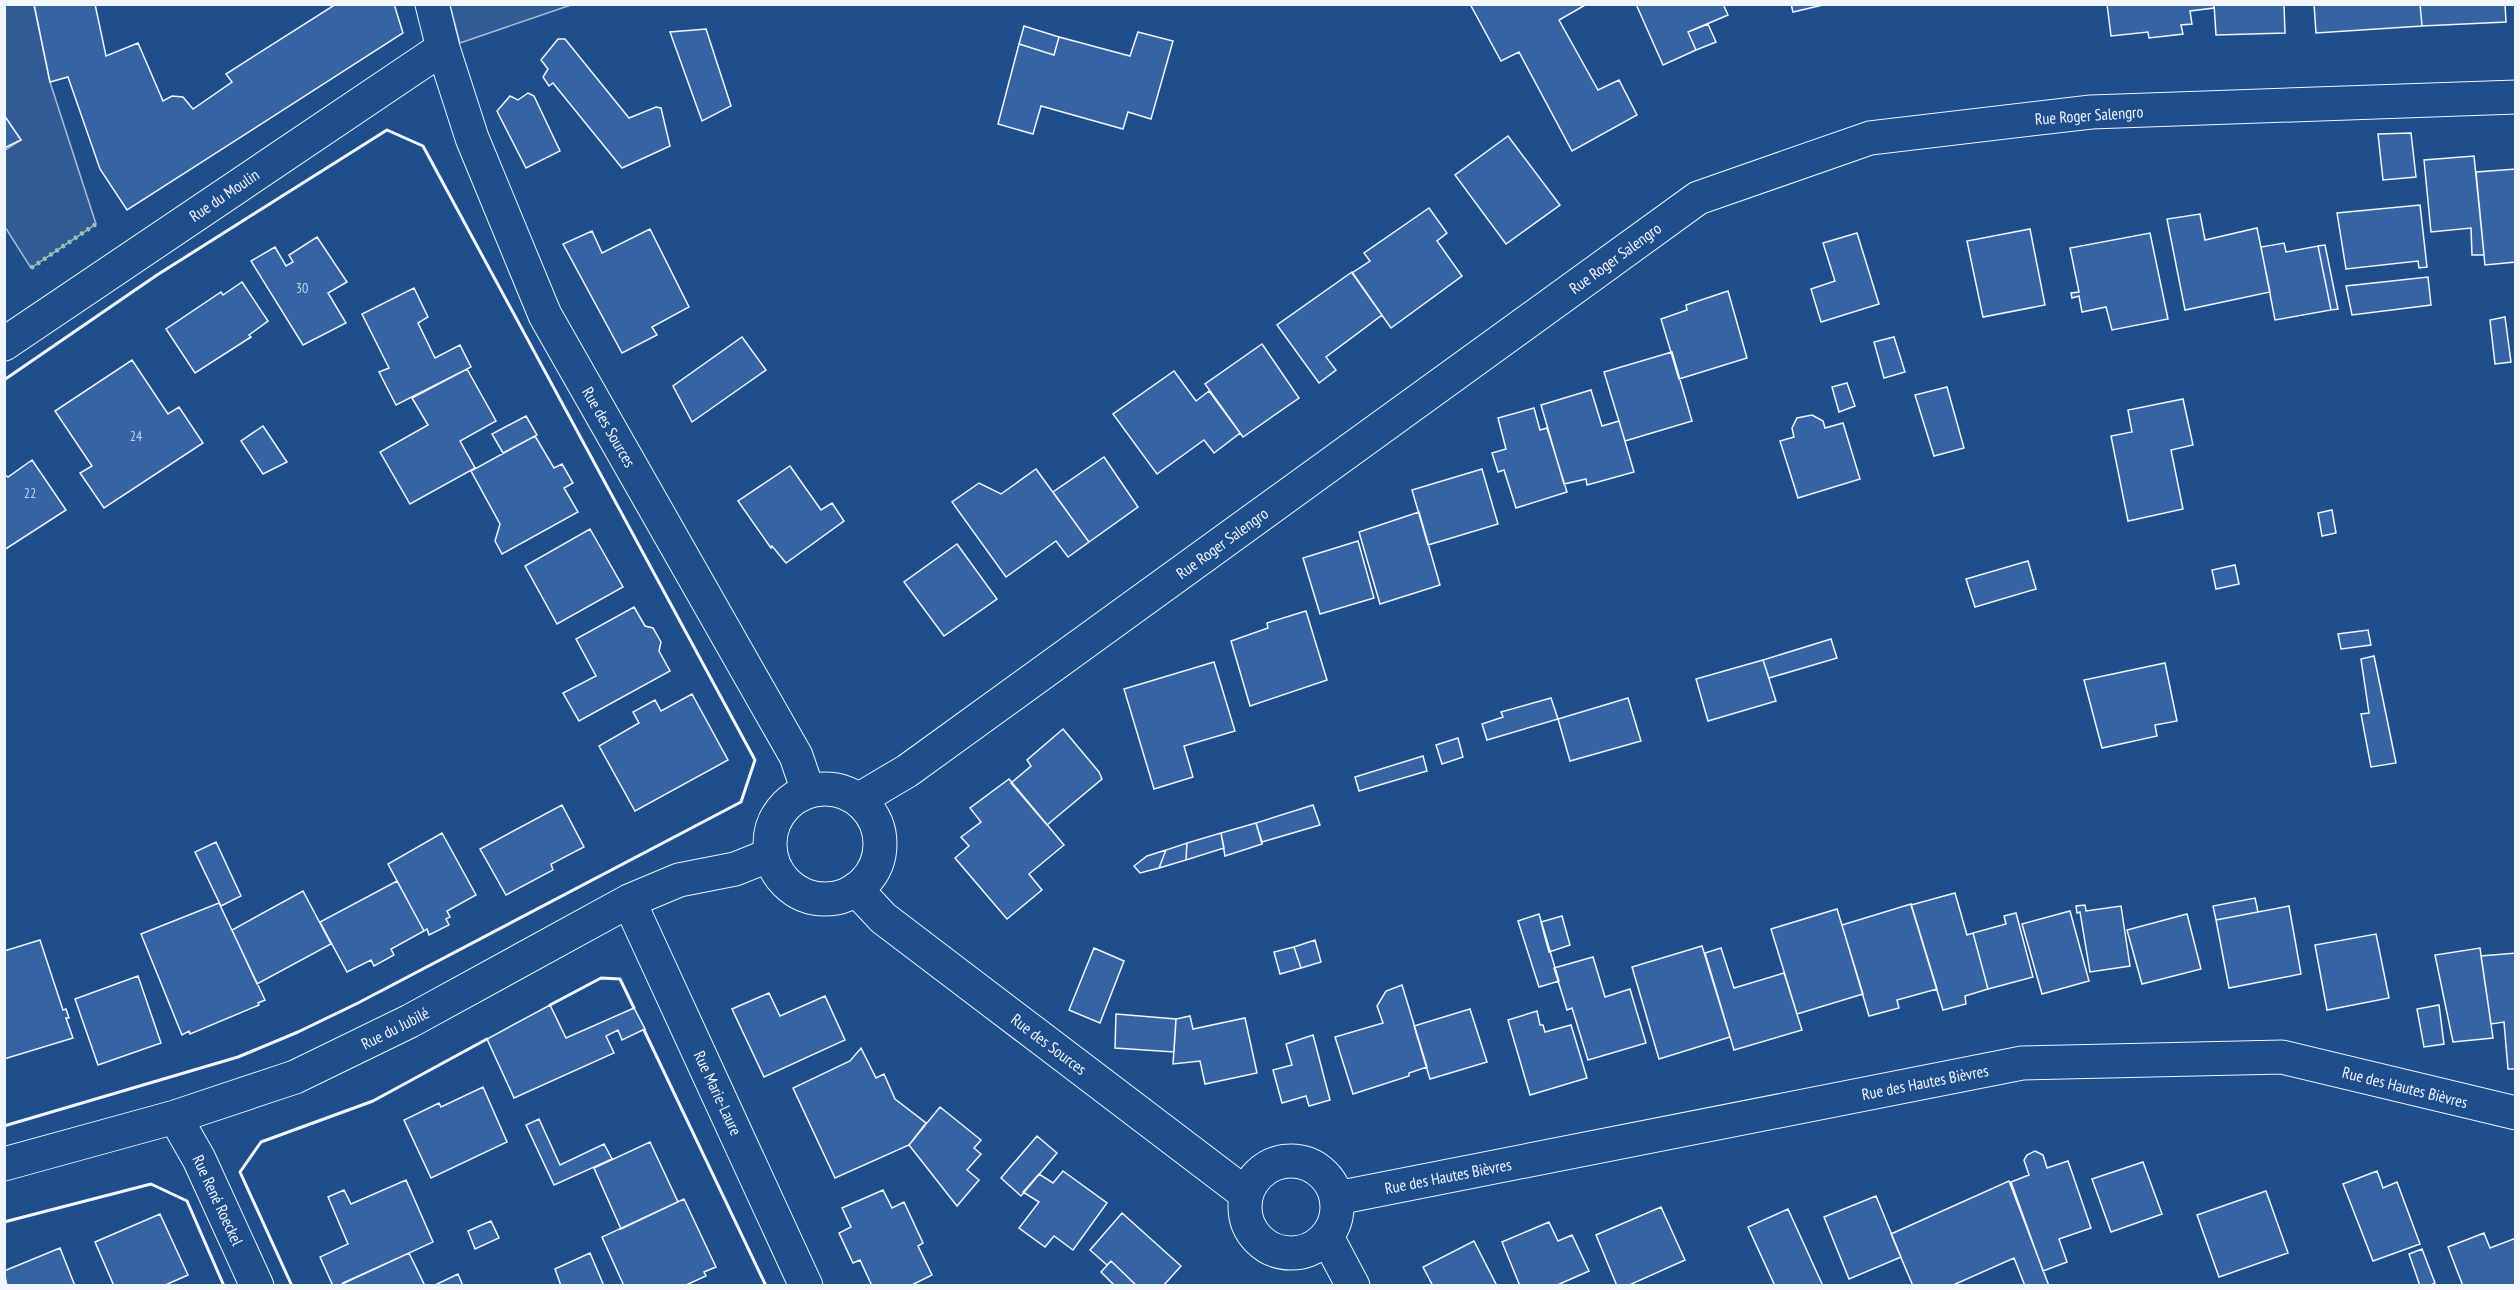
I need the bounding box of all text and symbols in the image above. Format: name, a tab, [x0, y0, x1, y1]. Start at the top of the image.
street label: Rue Roger Salengro	[2034, 101, 2144, 129]
street label: Rue du Moulin	[185, 164, 263, 226]
street label: Rue Roger Salengro	[1565, 218, 1665, 298]
house number: 30	[296, 279, 308, 297]
street label: Rue des Sources	[578, 383, 640, 471]
house number: 24	[130, 427, 143, 445]
house number: 22	[24, 484, 36, 502]
street label: Rue Roger Salengro	[1172, 503, 1272, 583]
street label: Rue du Jubilé	[358, 1002, 432, 1054]
street label: Rue des Sources	[1007, 1009, 1091, 1079]
street label: Rue Marie-Laure	[690, 1047, 746, 1139]
street label: Rue des Hautes Bièvres	[1860, 1060, 1990, 1104]
street label: Rue des Hautes Bièvres	[2340, 1062, 2470, 1112]
street label: Rue René Roeckel	[188, 1151, 248, 1249]
street label: Rue des Hautes Bièvres	[1383, 1154, 1513, 1198]

